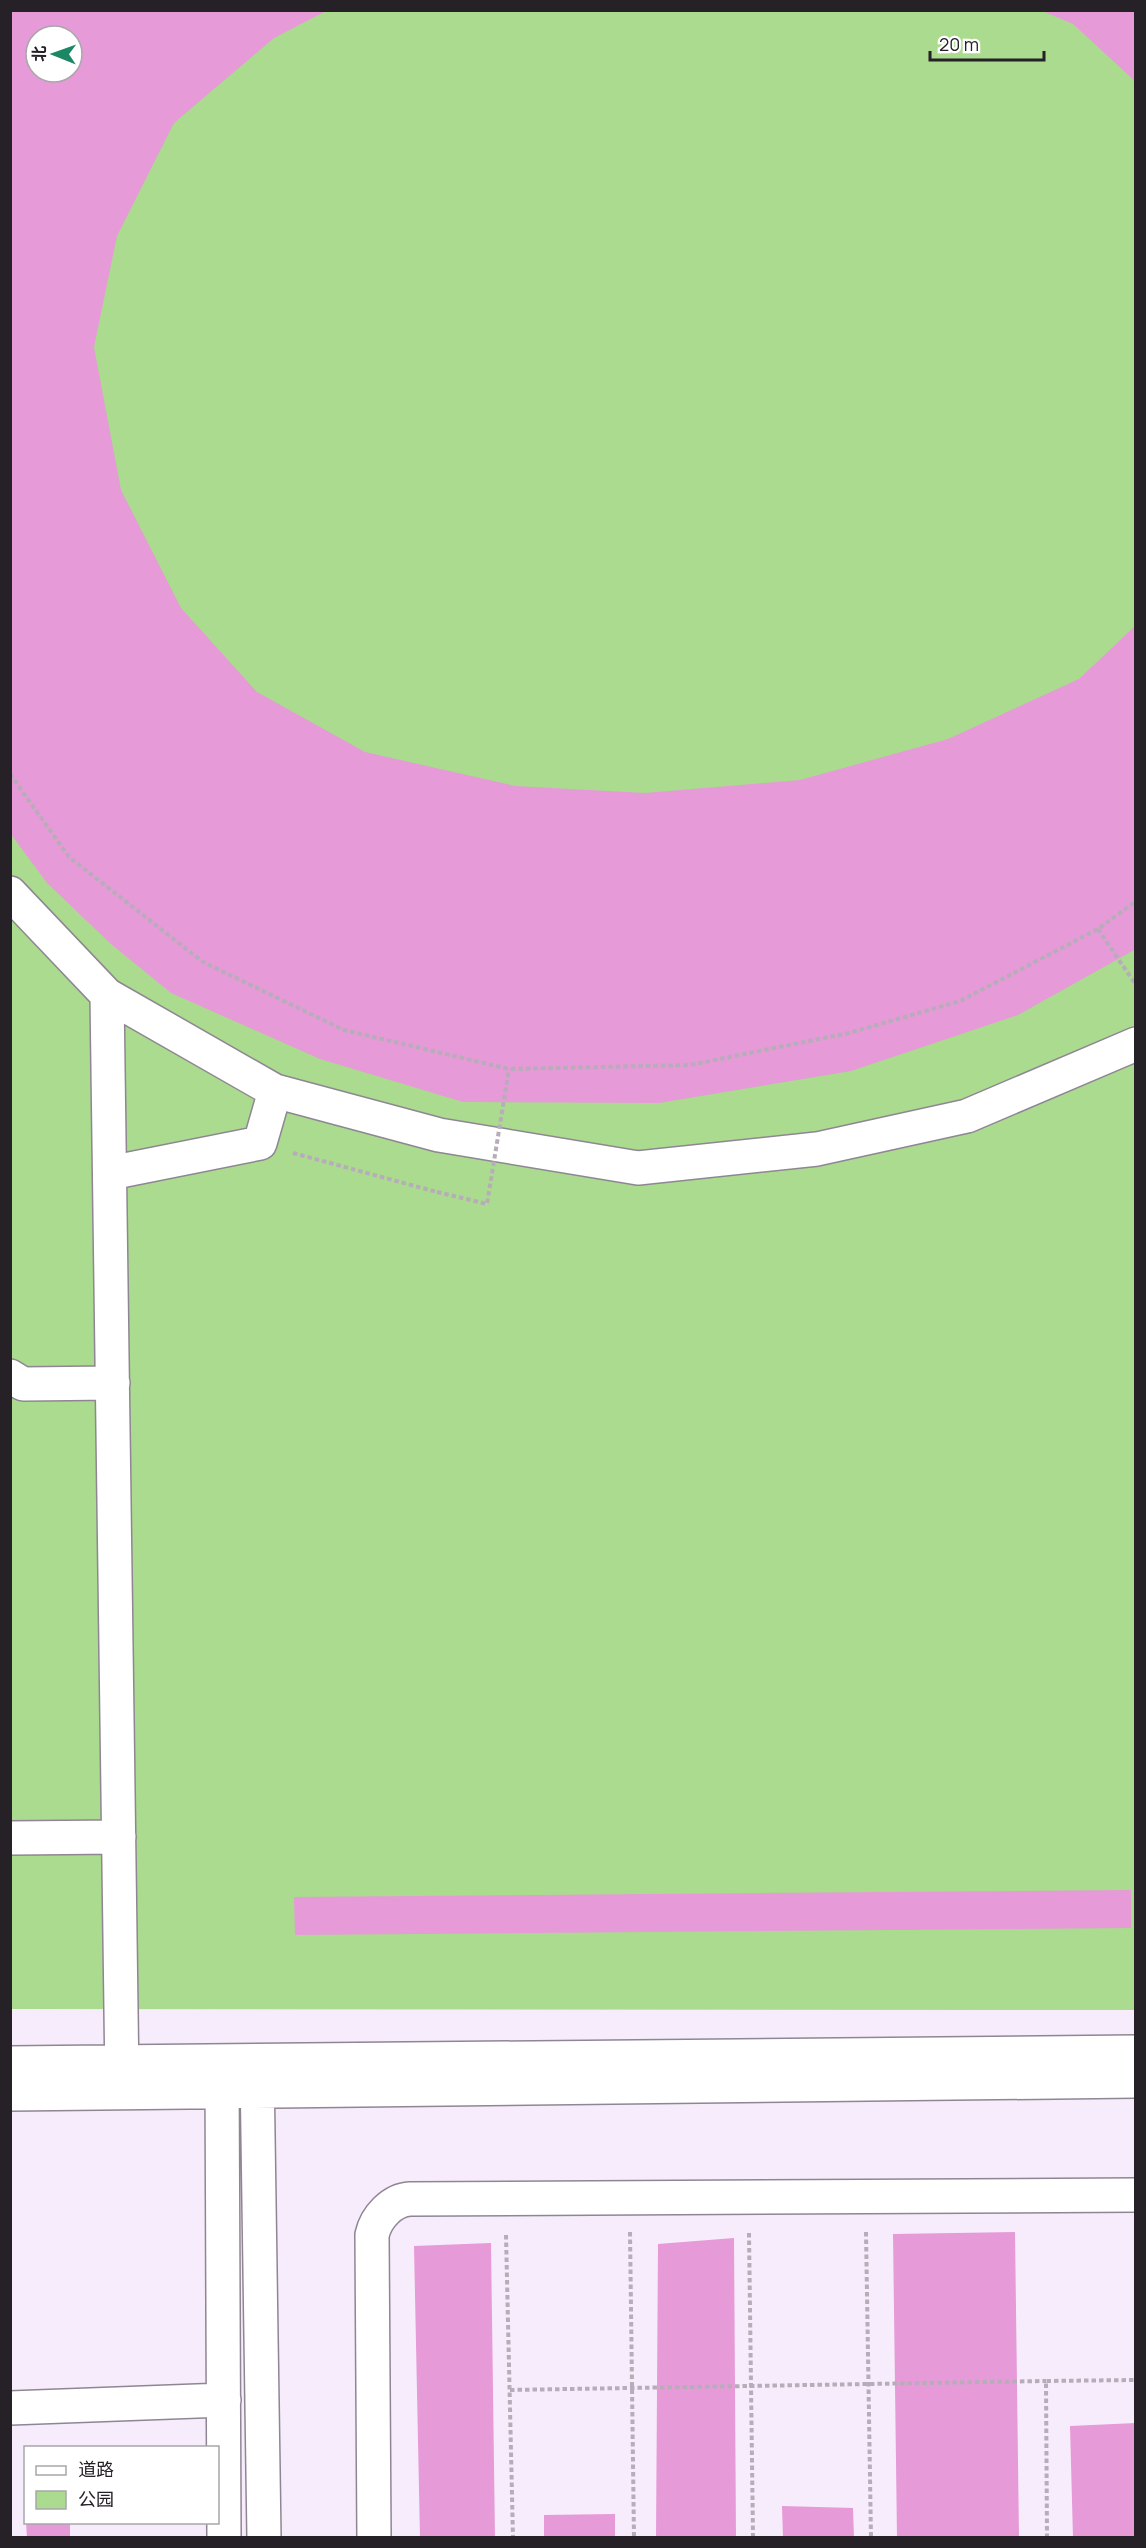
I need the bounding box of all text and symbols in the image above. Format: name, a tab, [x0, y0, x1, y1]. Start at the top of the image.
north arrow	[24, 24, 84, 84]
scale bar	[930, 24, 1044, 62]
text: 20 m	[939, 32, 979, 56]
text: 北	[28, 46, 50, 62]
legend	[24, 2446, 219, 2524]
text: 道路	[78, 2457, 114, 2481]
text: 公园	[78, 2487, 114, 2511]

